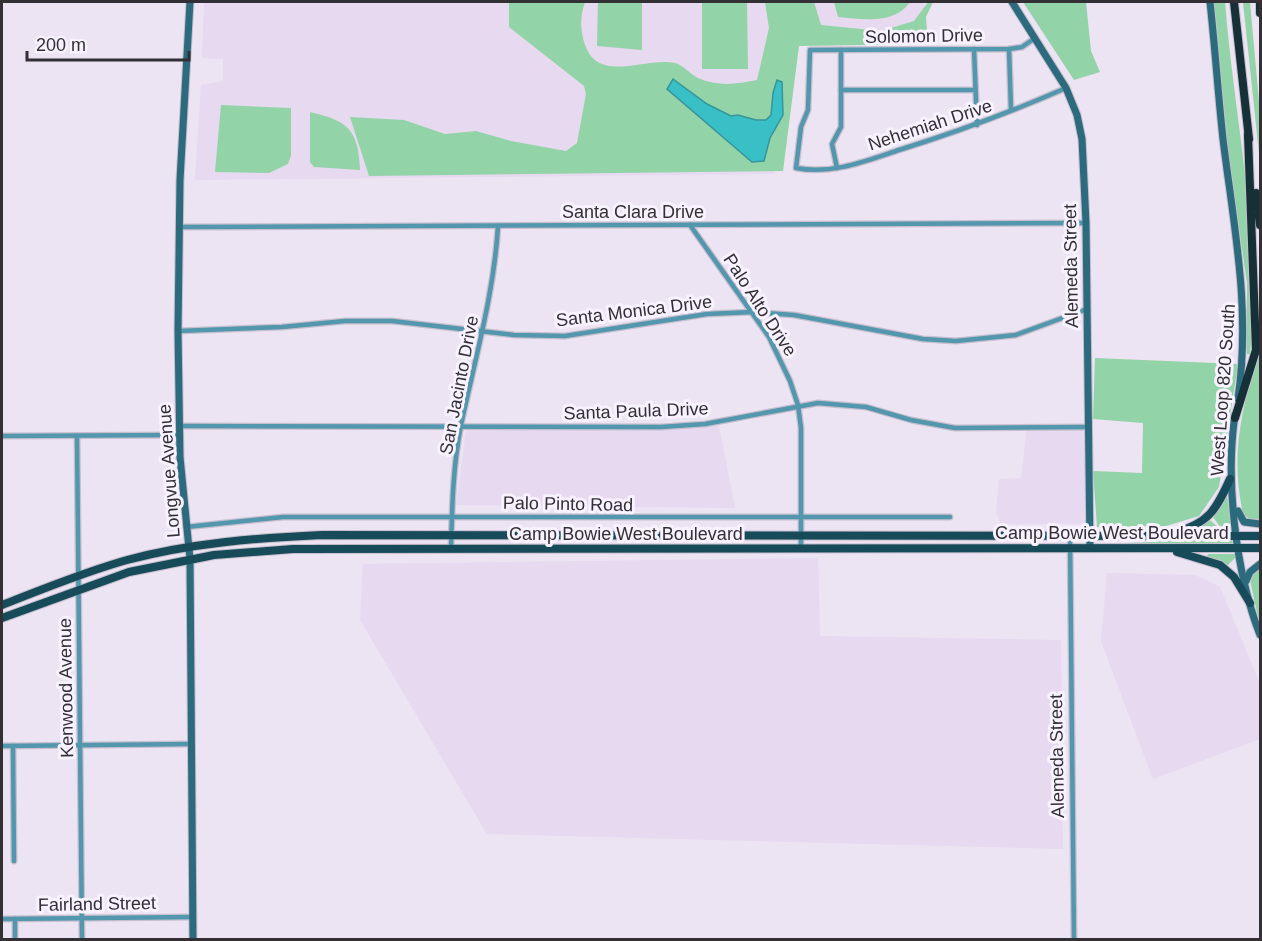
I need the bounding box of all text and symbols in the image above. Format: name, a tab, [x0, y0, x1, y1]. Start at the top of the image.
scale bar	[27, 24, 189, 62]
street label: Solomon Drive	[865, 25, 983, 47]
text: 200 m	[36, 35, 86, 55]
street label: Nehemiah Drive	[866, 96, 994, 154]
street label: Santa Clara Drive	[562, 202, 704, 222]
street label: Alemeda Street	[1060, 204, 1082, 328]
street label: Palo Alto Drive	[719, 250, 801, 360]
street label: Santa Monica Drive	[555, 292, 713, 330]
street label: West Loop 820 South	[1207, 303, 1239, 477]
street label: San Jacinto Drive	[436, 314, 482, 456]
street label: Santa Paula Drive	[563, 398, 709, 424]
street label: Longvue Avenue	[154, 404, 184, 538]
street label: Palo Pinto Road	[503, 493, 633, 515]
street label: Camp Bowie West Boulevard	[995, 523, 1229, 543]
street label: Camp Bowie West Boulevard	[509, 524, 743, 544]
street label: Kenwood Avenue	[55, 618, 77, 758]
street label: Alemeda Street	[1046, 694, 1068, 818]
street label: Fairland Street	[38, 893, 156, 915]

